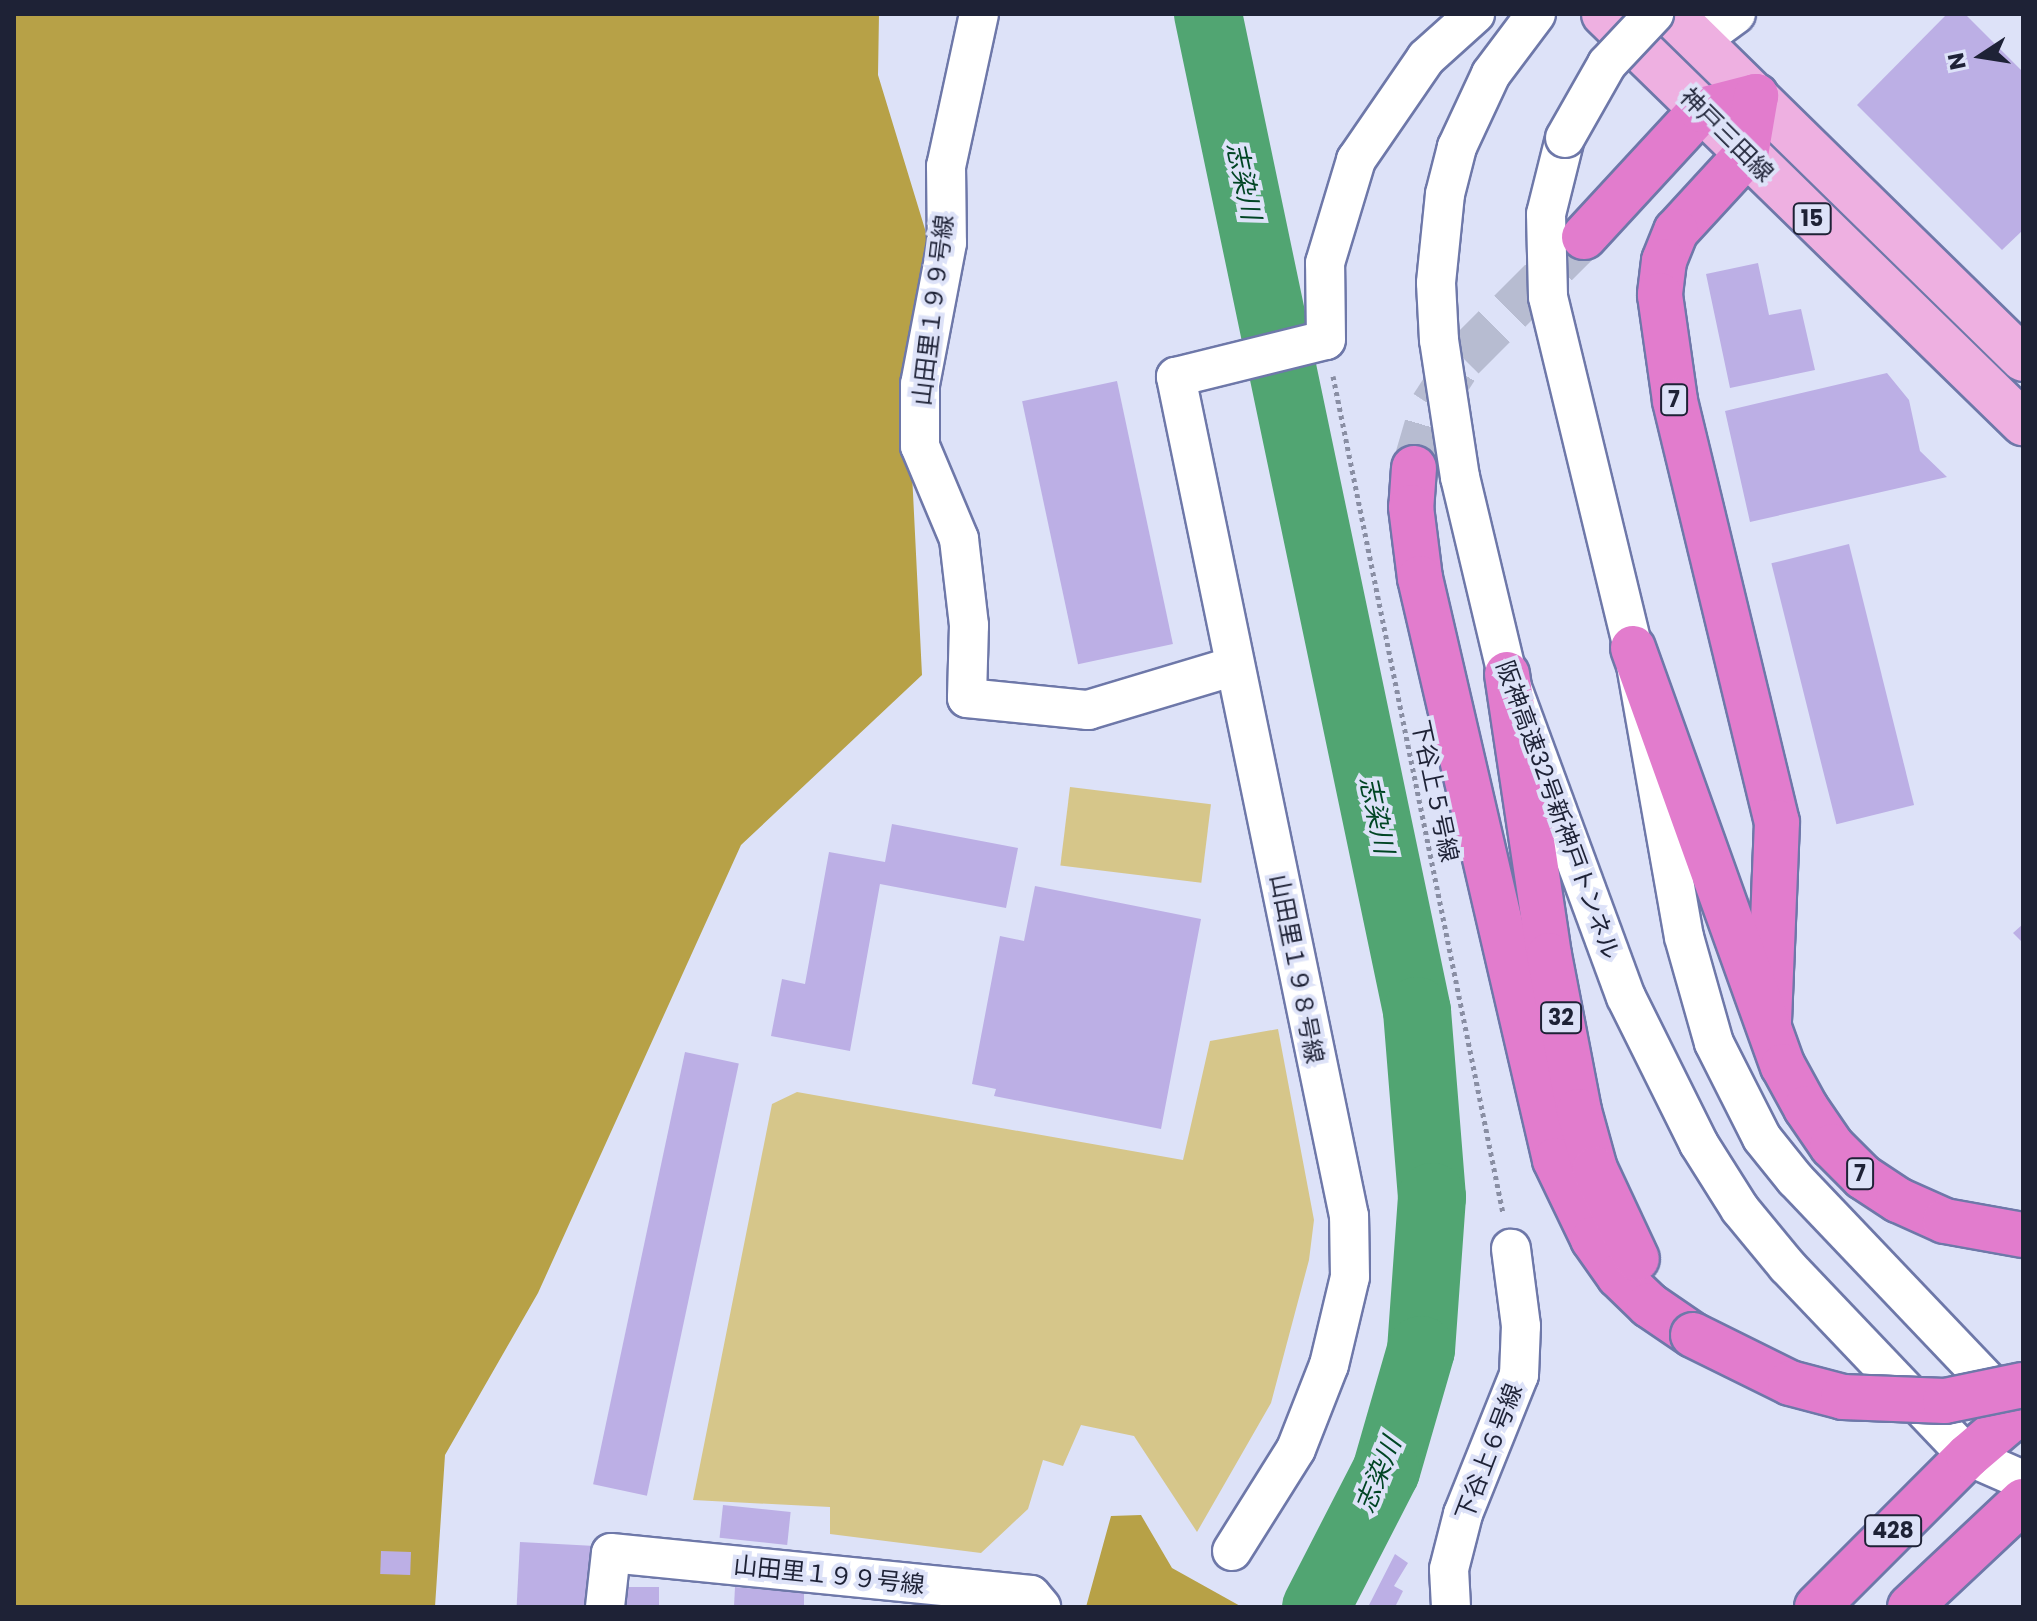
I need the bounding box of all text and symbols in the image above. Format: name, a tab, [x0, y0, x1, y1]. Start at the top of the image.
north arrow	[1941, 16, 2021, 96]
text: N	[1940, 50, 1974, 72]
street label: 神戸三田線	[1674, 82, 1780, 188]
water label: 志染川	[1220, 140, 1266, 222]
road number: 15	[1792, 201, 1832, 237]
street label: 山田里１９９号線	[907, 213, 959, 407]
road number: 7	[1660, 382, 1688, 418]
street label: 阪神高速32号新神戸トンネル	[1490, 657, 1626, 963]
street label: 下谷上５号線	[1406, 718, 1464, 864]
water label: 志染川	[1353, 774, 1399, 856]
street label: 山田里１９８号線	[1265, 872, 1329, 1066]
road number: 32	[1539, 1000, 1583, 1036]
road number: 7	[1846, 1156, 1874, 1192]
street label: 下谷上６号線	[1450, 1380, 1528, 1524]
water label: 志染川	[1350, 1433, 1408, 1517]
road number: 428	[1863, 1513, 1923, 1549]
street label: 山田里１９９号線	[732, 1551, 926, 1599]

